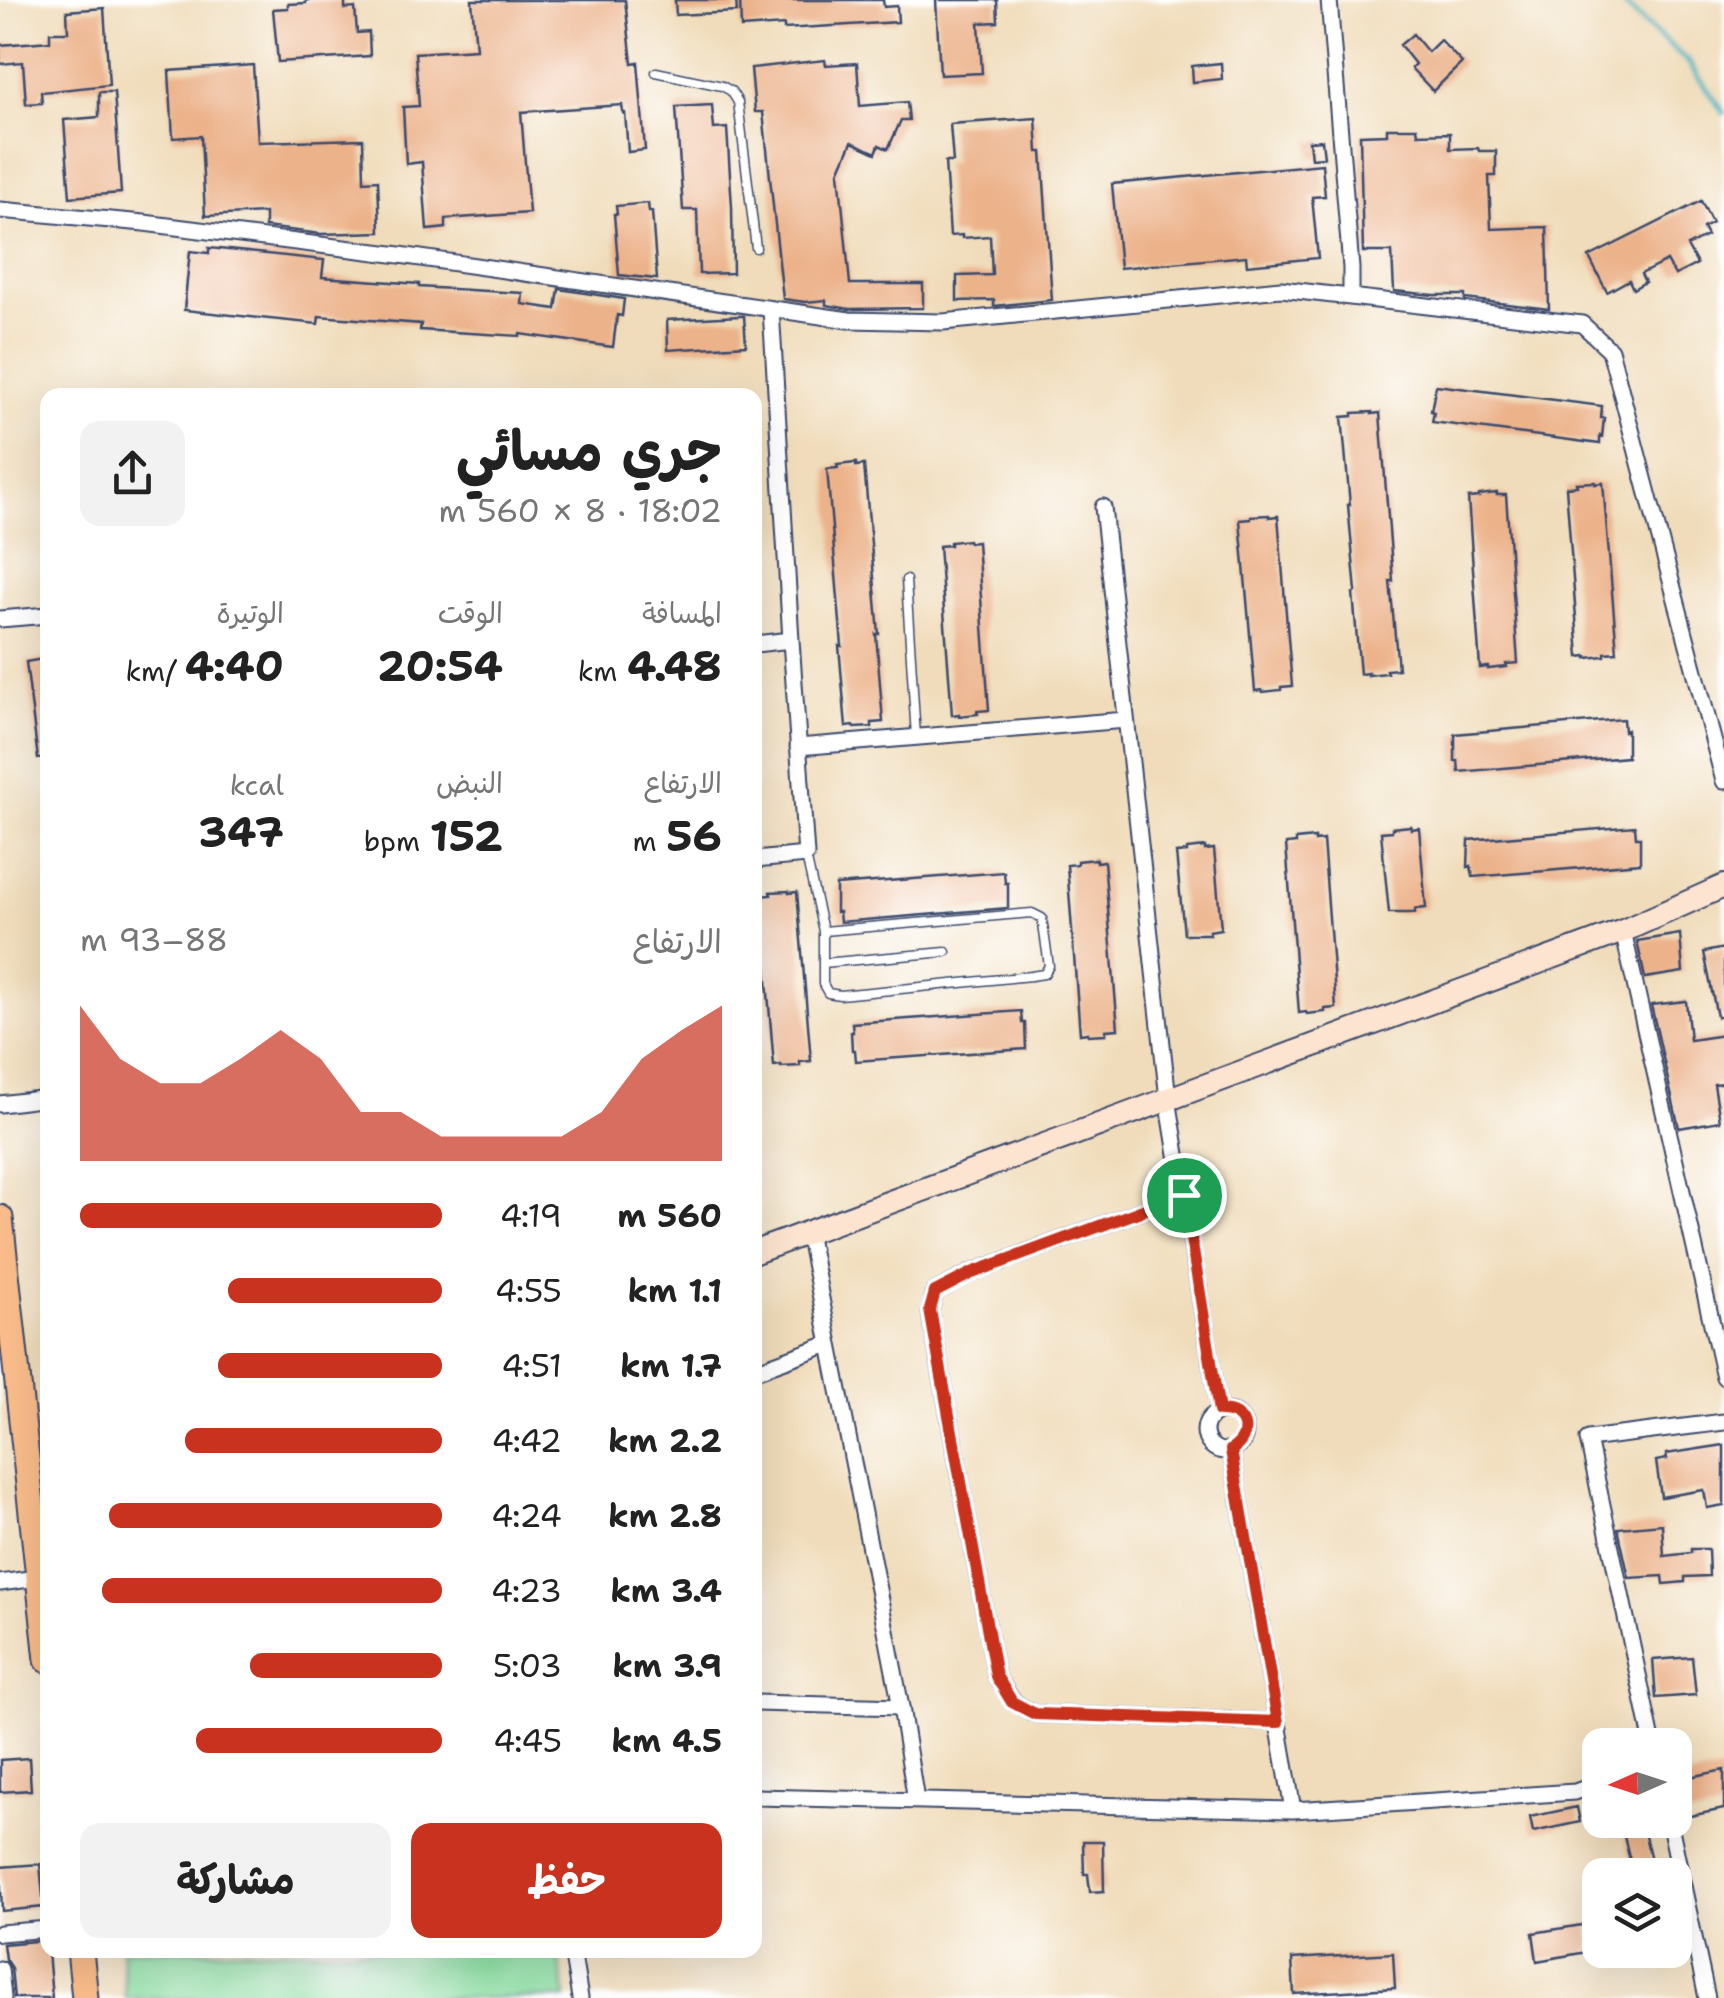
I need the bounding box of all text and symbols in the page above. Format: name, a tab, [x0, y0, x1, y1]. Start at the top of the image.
text: جري مسائي	[456, 414, 722, 488]
button: share	[80, 421, 185, 526]
text: 18:02 · 8 × 560 m	[438, 489, 722, 532]
text: الوتيرة	[216, 594, 284, 632]
text: الوقت	[438, 594, 503, 632]
text: المسافة	[642, 594, 722, 632]
text: 4:40	[185, 638, 284, 694]
text: 20:54	[377, 638, 503, 694]
text: 4.48	[627, 638, 722, 694]
text: /km	[126, 652, 185, 690]
text: km	[578, 652, 627, 690]
text: النبض	[436, 764, 503, 802]
text: الارتفاع	[643, 764, 722, 802]
text: kcal	[230, 766, 284, 804]
text: 347	[198, 804, 284, 860]
text: 152	[430, 808, 503, 864]
text: 56	[666, 808, 722, 864]
text: bpm	[364, 822, 430, 860]
text: m	[633, 822, 666, 860]
text: 88–93 m	[80, 918, 228, 961]
text: الارتفاع	[632, 920, 722, 963]
pin	[1142, 1153, 1227, 1238]
icon: arrive	[1157, 1168, 1212, 1223]
text: 4:19	[500, 1194, 562, 1237]
text: 560 m	[617, 1194, 722, 1237]
text: 4:55	[495, 1269, 562, 1312]
text: 1.1 km	[627, 1269, 722, 1312]
text: 4:51	[501, 1344, 562, 1387]
text: 1.7 km	[620, 1344, 722, 1387]
text: 4:42	[491, 1419, 562, 1462]
text: 2.2 km	[608, 1419, 722, 1462]
text: 4:24	[491, 1494, 562, 1537]
text: 2.8 km	[608, 1494, 722, 1537]
text: 4:23	[491, 1569, 562, 1612]
text: 3.4 km	[610, 1569, 722, 1612]
text: 5:03	[493, 1644, 562, 1687]
text: 3.9 km	[612, 1644, 722, 1687]
text: 4:45	[493, 1719, 562, 1762]
text: 4.5 km	[611, 1719, 722, 1762]
north arrow	[1582, 1728, 1692, 1838]
map controls	[1582, 1728, 1692, 1968]
button: مشاركة	[80, 1823, 391, 1938]
button: حفظ	[411, 1823, 722, 1938]
button: layers	[1582, 1858, 1692, 1968]

